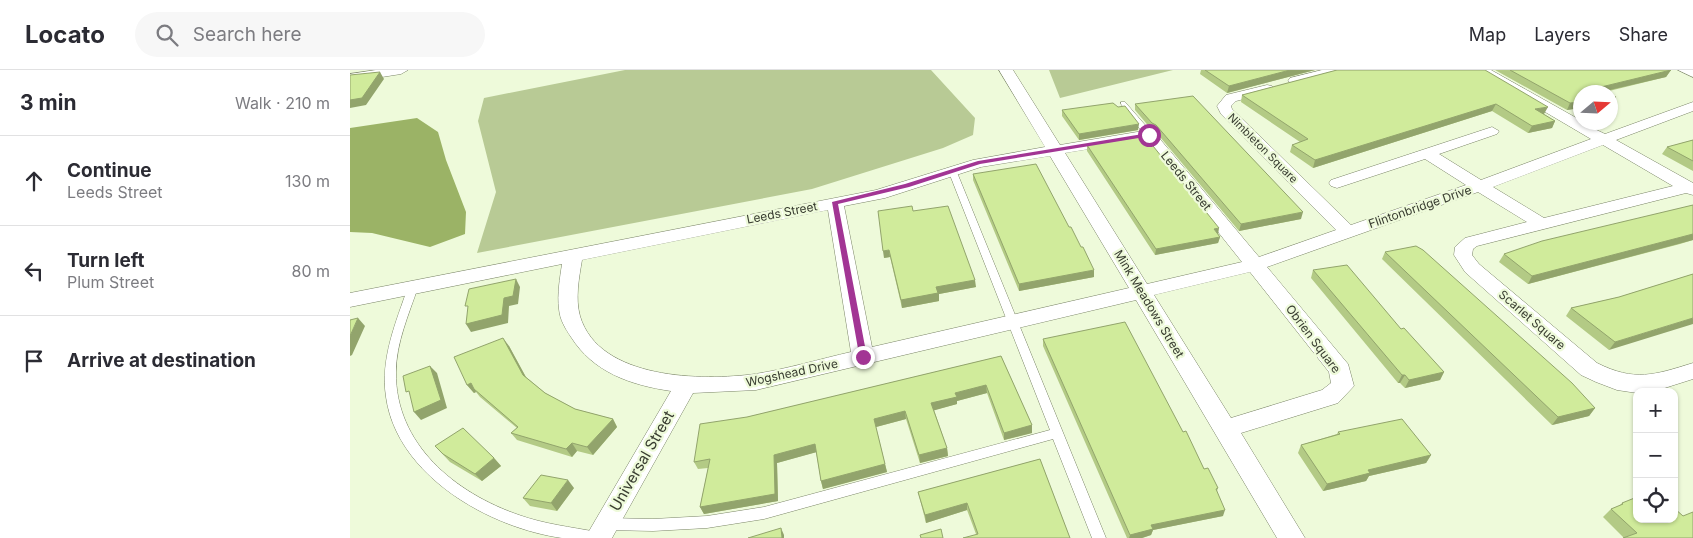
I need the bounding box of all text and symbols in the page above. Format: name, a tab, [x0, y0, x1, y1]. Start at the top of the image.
search box	[135, 12, 485, 57]
text: Locato	[25, 20, 105, 49]
icon: search	[153, 21, 181, 49]
text: Search here	[193, 23, 301, 46]
text: Map	[1469, 24, 1506, 45]
text: Layers	[1534, 24, 1591, 45]
text: Share	[1619, 24, 1668, 45]
north arrow	[1573, 85, 1618, 130]
text: 3 min	[20, 90, 76, 115]
text: Walk · 210 m	[235, 93, 330, 113]
street label: Nimbleton Square	[1225, 110, 1301, 186]
route start	[1138, 124, 1161, 147]
street label: Leeds Street	[1158, 148, 1215, 213]
text: Continue	[67, 159, 152, 182]
icon: ahead	[20, 167, 48, 195]
text: 130 m	[285, 171, 330, 191]
text: Leeds Street	[67, 182, 163, 202]
street label: Flintonbridge Drive	[1366, 182, 1473, 231]
street label: Leeds Street	[745, 198, 819, 227]
street label: Mink Meadows Street	[1111, 247, 1188, 360]
text: Turn left	[67, 249, 145, 272]
icon: left	[20, 257, 48, 285]
text: 80 m	[291, 261, 330, 281]
text: Plum Street	[67, 272, 154, 292]
street label: Scarlet Square	[1496, 287, 1569, 353]
street label: Obrien Square	[1283, 302, 1344, 376]
route end	[852, 346, 875, 369]
icon: arrive	[20, 347, 48, 375]
text: Arrive at destination	[67, 349, 256, 372]
street label: Wogshead Drive	[745, 355, 839, 390]
map controls	[1633, 388, 1678, 523]
button: +	[1633, 388, 1678, 433]
street label: Universal Street	[605, 407, 678, 514]
button: −	[1633, 433, 1678, 478]
button: locate	[1633, 478, 1678, 523]

